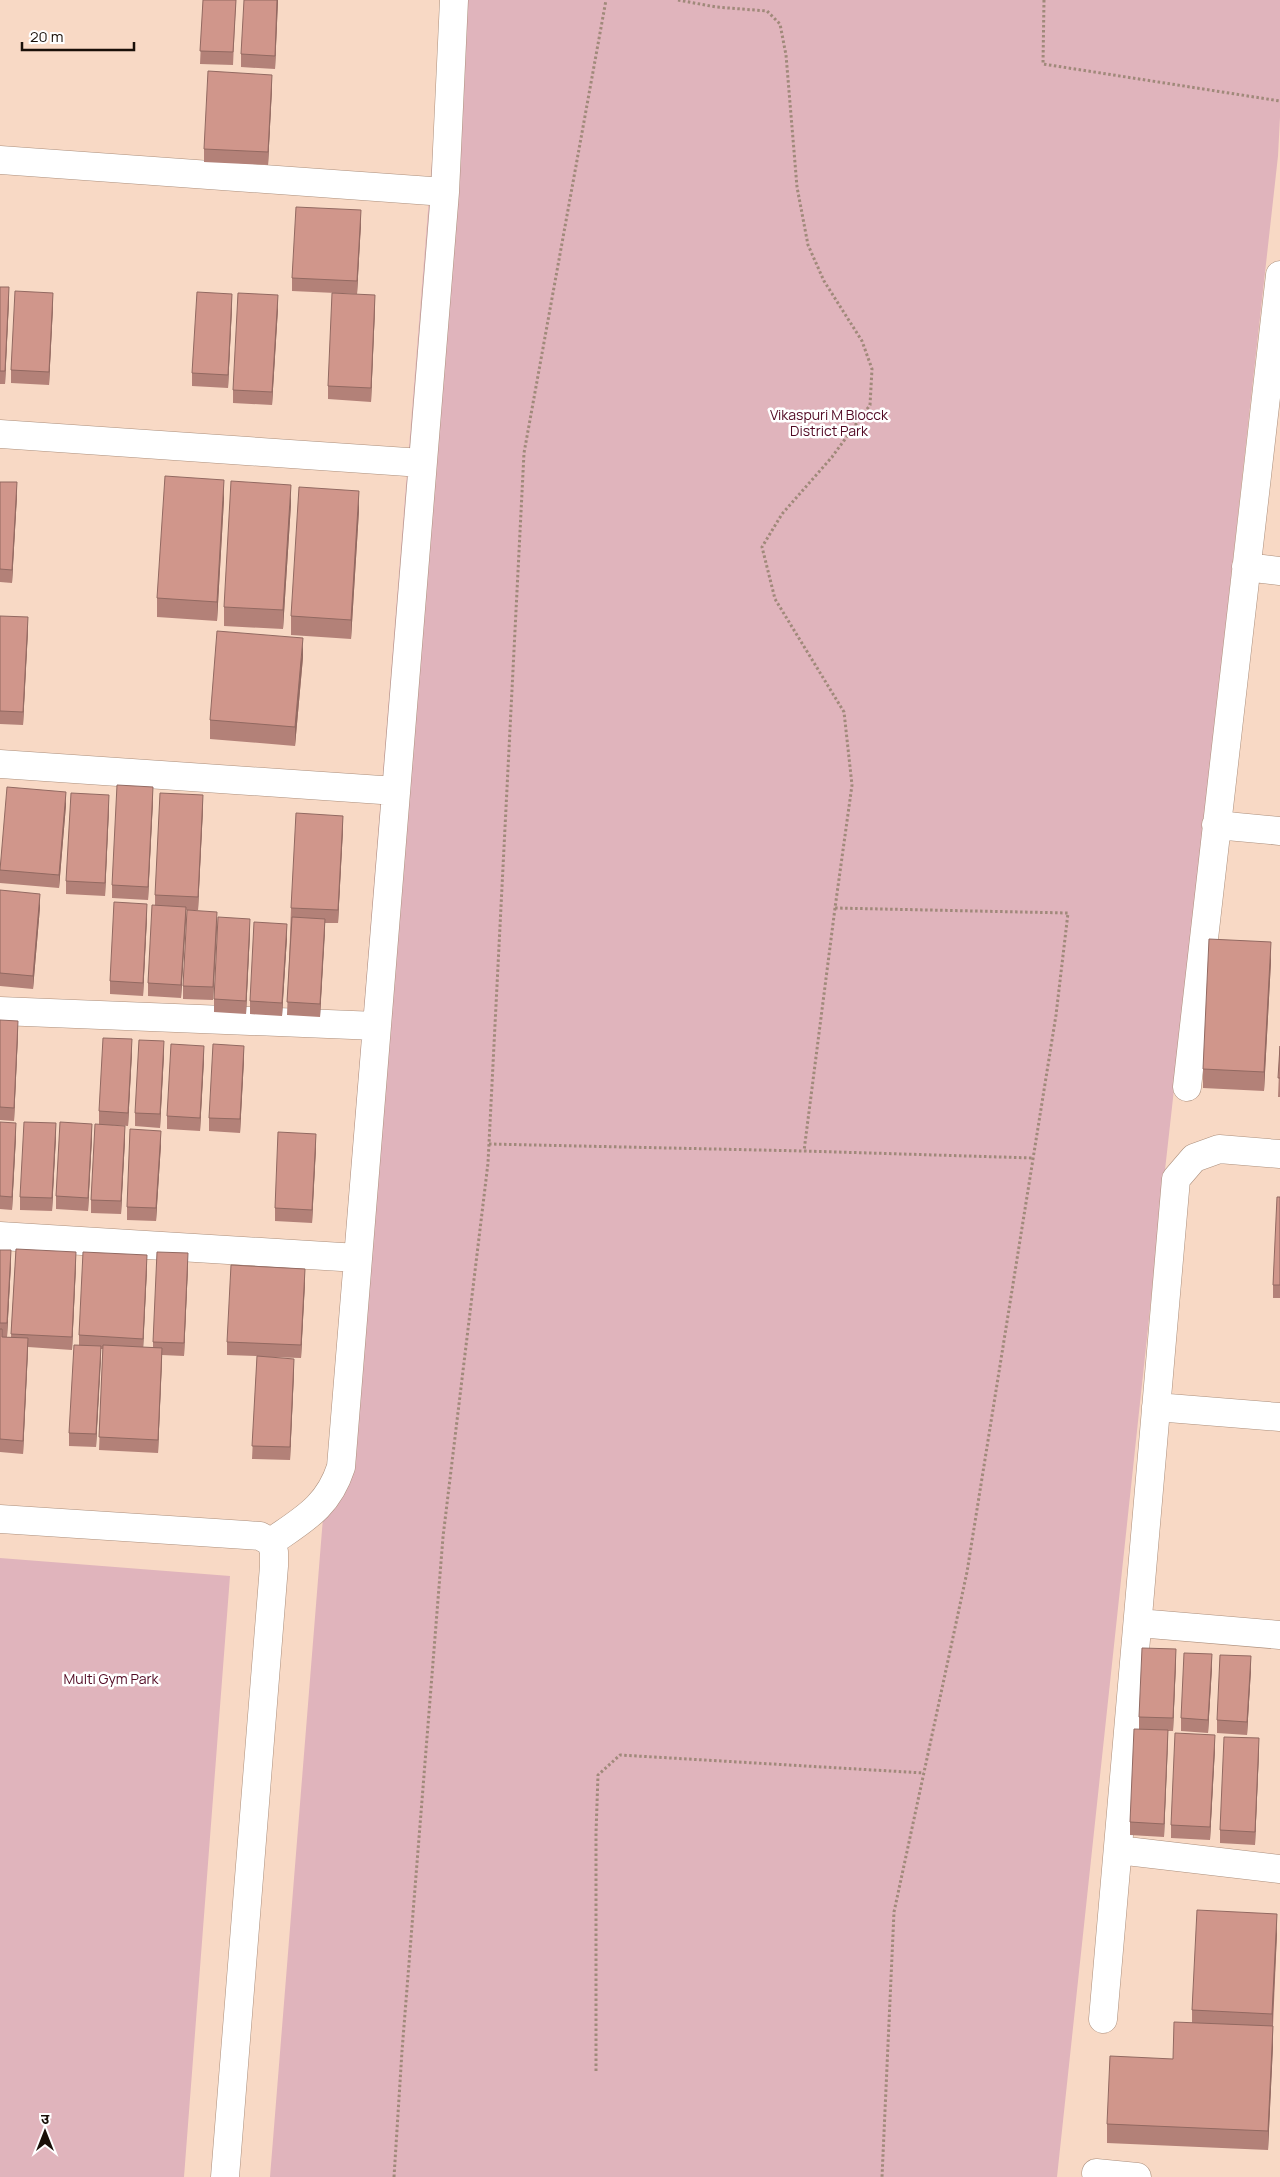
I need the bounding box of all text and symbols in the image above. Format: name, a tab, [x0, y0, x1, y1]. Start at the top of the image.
scale bar	[22, 20, 135, 52]
text: 20 m	[30, 26, 63, 47]
park label: Vikaspuri M Blocck District Park	[770, 405, 889, 440]
park label: Multi Gym Park	[64, 1669, 159, 1688]
north arrow	[20, 2107, 70, 2157]
text: उ	[41, 2109, 50, 2128]

